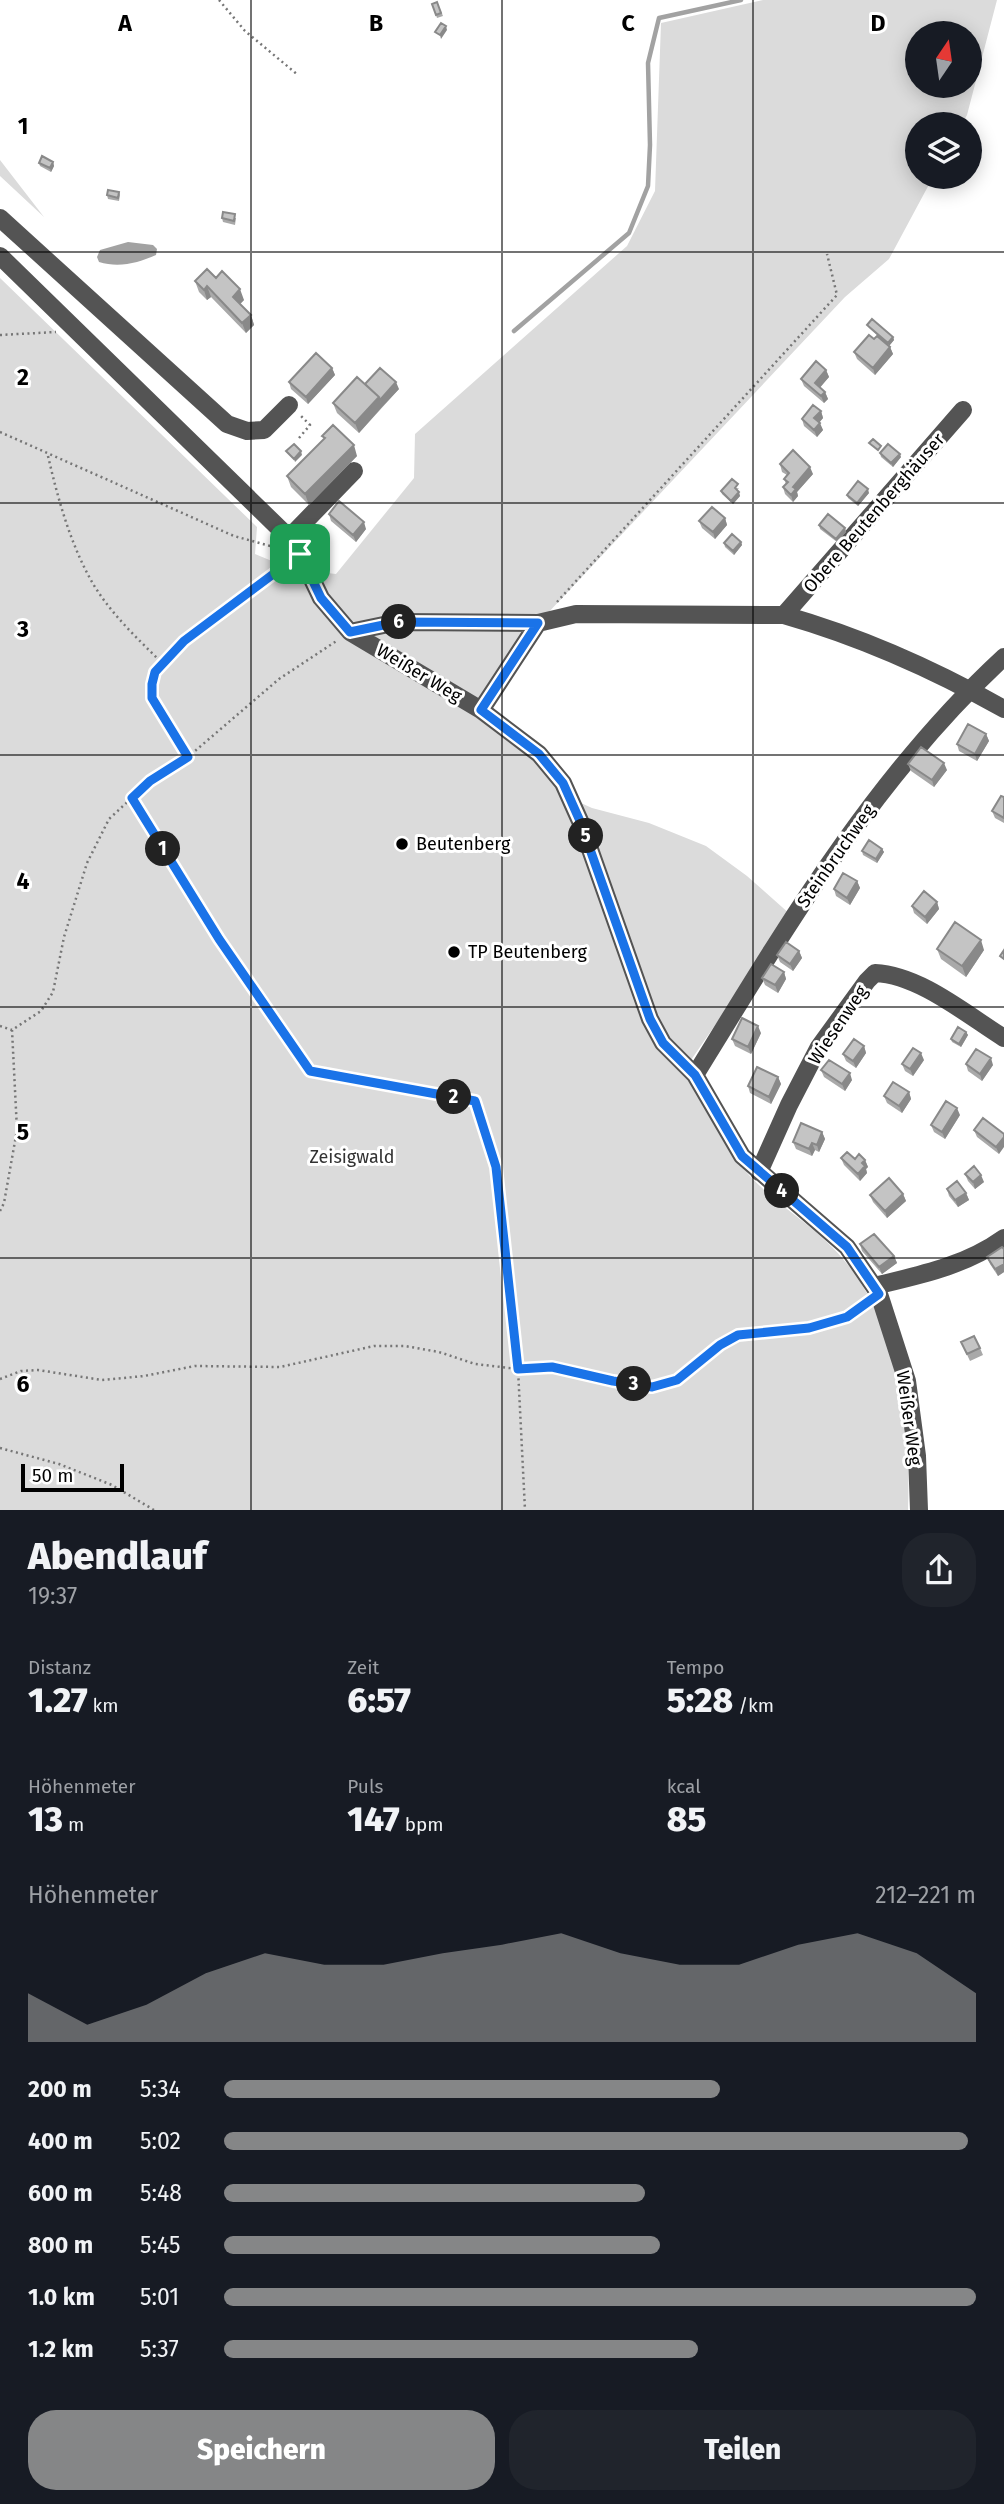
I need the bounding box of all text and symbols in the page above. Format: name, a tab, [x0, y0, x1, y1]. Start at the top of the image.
text: A	[117, 9, 132, 37]
text: B	[369, 9, 383, 37]
text: C	[621, 9, 635, 37]
text: D	[871, 9, 886, 37]
north arrow	[905, 21, 982, 98]
map controls	[905, 21, 982, 189]
text: 1	[18, 112, 28, 140]
button: layers	[905, 112, 982, 189]
text: 2	[17, 363, 29, 391]
street label: Obere Beutenberghäuser	[799, 429, 949, 597]
pin	[270, 524, 330, 584]
icon: arrive	[281, 535, 319, 573]
pin: 6	[382, 604, 416, 640]
text: 6	[393, 610, 404, 633]
text: 3	[16, 615, 29, 643]
street label: Weißer Weg	[372, 639, 466, 707]
street label: Steinbruchweg	[792, 800, 880, 912]
pin: 5	[568, 818, 604, 854]
text: 5	[580, 824, 591, 847]
pin: 1	[146, 832, 180, 866]
place label: Beutenberg	[416, 833, 511, 855]
marker: Beutenberg	[394, 836, 410, 852]
text: 1	[158, 837, 167, 860]
text: 4	[17, 867, 30, 895]
place label: TP Beutenberg	[468, 941, 588, 963]
marker: TP Beutenberg	[446, 944, 462, 960]
street label: Wiesenweg	[804, 981, 873, 1069]
pin: 2	[436, 1080, 472, 1114]
text: 2	[449, 1085, 458, 1108]
text: 5	[17, 1118, 29, 1146]
park label: Zeisigwald	[310, 1146, 394, 1168]
pin: 4	[764, 1174, 800, 1208]
text: 4	[776, 1179, 787, 1202]
pin: 3	[616, 1366, 652, 1402]
street label: Weißer Weg	[891, 1369, 927, 1468]
text: 6	[17, 1370, 30, 1398]
text: 3	[629, 1372, 638, 1395]
scale bar	[21, 1461, 124, 1493]
text: 50 m	[32, 1464, 73, 1487]
text: Abendlauf	[28, 1533, 207, 1579]
button: share	[902, 1533, 976, 1607]
text: 19:37	[28, 1582, 77, 1610]
text: Distanz	[28, 1656, 91, 1679]
text: Zeit	[347, 1656, 379, 1679]
text: Tempo	[667, 1656, 724, 1679]
text: 1.27	[28, 1679, 88, 1721]
text: 6:57	[347, 1679, 411, 1721]
text: 5:28	[667, 1679, 733, 1721]
text: km	[88, 1694, 119, 1717]
text: /km	[733, 1694, 774, 1717]
text: Höhenmeter	[28, 1775, 136, 1798]
text: Puls	[347, 1775, 383, 1798]
text: kcal	[667, 1775, 701, 1798]
text: 13	[28, 1798, 63, 1840]
text: 147	[347, 1798, 400, 1840]
text: 85	[667, 1798, 706, 1840]
text: m	[63, 1813, 84, 1836]
text: bpm	[400, 1813, 444, 1836]
text: Höhenmeter	[28, 1881, 158, 1909]
text: 212–221 m	[875, 1881, 976, 1909]
text: 200 m	[28, 2075, 92, 2103]
text: 5:34	[140, 2075, 181, 2103]
text: 400 m	[28, 2127, 93, 2155]
text: 5:02	[140, 2127, 181, 2155]
text: 600 m	[28, 2179, 93, 2207]
text: 5:48	[140, 2179, 182, 2207]
text: 800 m	[28, 2231, 93, 2259]
text: 5:45	[140, 2231, 180, 2259]
text: 1.0 km	[28, 2283, 95, 2311]
text: 5:01	[140, 2283, 179, 2311]
text: 1.2 km	[28, 2335, 94, 2363]
text: 5:37	[140, 2335, 179, 2363]
button: Speichern	[28, 2410, 495, 2490]
button: Teilen	[509, 2410, 976, 2490]

